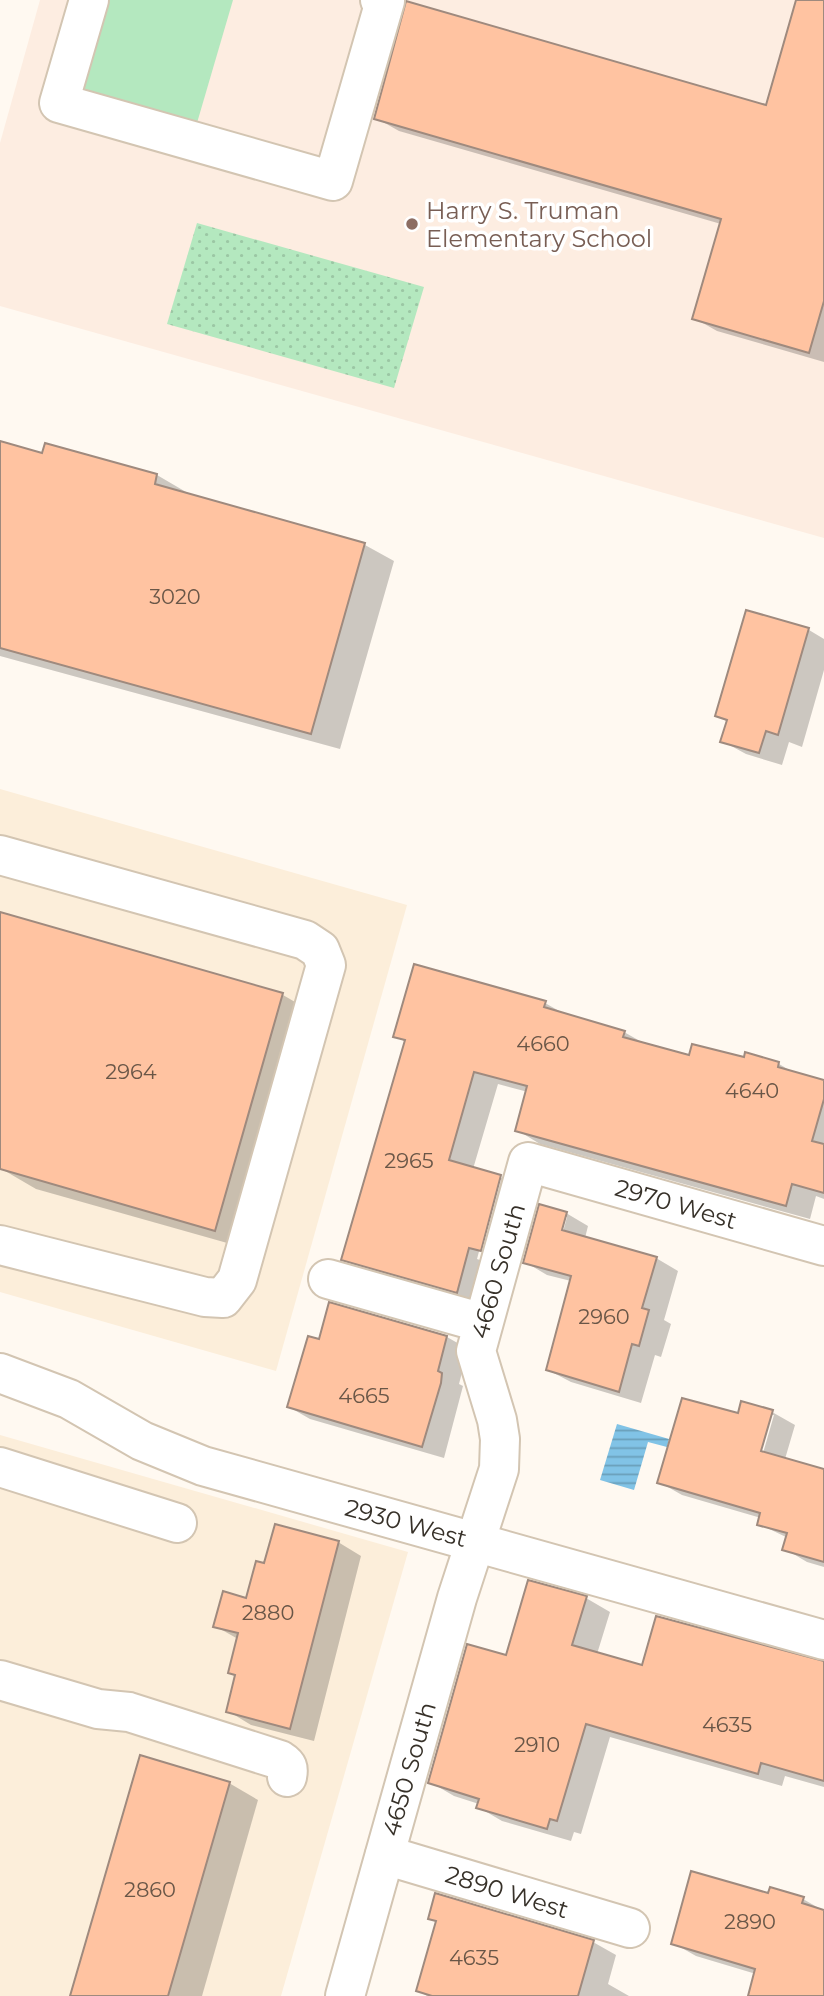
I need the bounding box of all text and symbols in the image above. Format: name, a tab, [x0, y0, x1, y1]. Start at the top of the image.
place label: Harry S. Truman Elementary School	[426, 196, 652, 253]
marker: Harry S. Truman Elementary School	[404, 216, 420, 232]
house number: 3020	[149, 584, 201, 609]
house number: 4660	[516, 1031, 570, 1056]
house number: 2964	[105, 1059, 157, 1084]
house number: 4640	[725, 1078, 779, 1103]
house number: 2965	[384, 1148, 434, 1173]
street label: 2970 West	[612, 1173, 740, 1235]
street label: 4660 South	[465, 1200, 531, 1342]
house number: 2960	[578, 1304, 630, 1329]
house number: 4665	[338, 1383, 390, 1408]
street label: 2930 West	[342, 1493, 470, 1553]
house number: 2880	[242, 1600, 294, 1625]
street label: 4650 South	[376, 1699, 442, 1839]
house number: 4635	[702, 1712, 752, 1737]
house number: 2910	[514, 1732, 560, 1757]
street label: 2890 West	[442, 1860, 572, 1925]
house number: 2860	[124, 1877, 176, 1902]
house number: 2890	[724, 1909, 776, 1934]
house number: 4635	[449, 1945, 499, 1970]

